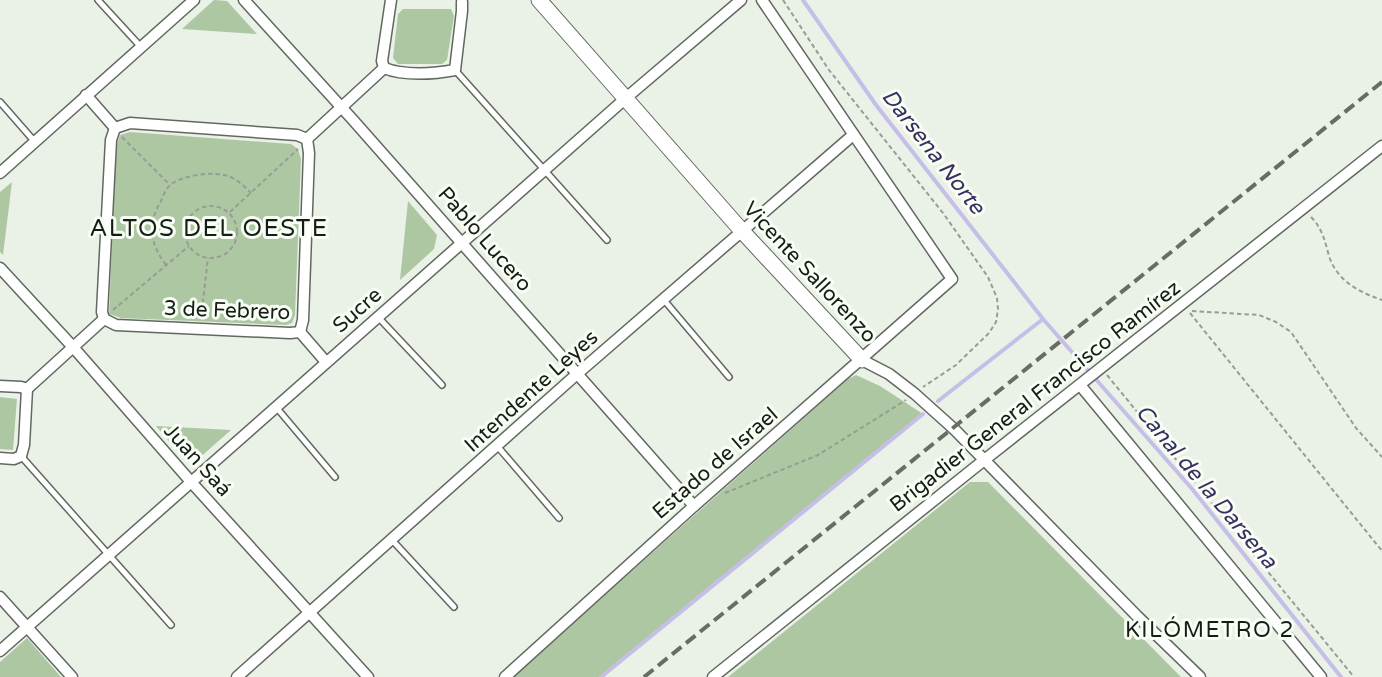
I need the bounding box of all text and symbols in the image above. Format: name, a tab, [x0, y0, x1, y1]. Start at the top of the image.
water label: Darsena Norte	[876, 84, 991, 221]
street label: Pablo Lucero	[432, 182, 537, 297]
street label: Vicente Sallorenzo	[738, 197, 882, 348]
district label: ALTOS DEL OESTE	[89, 214, 329, 243]
street label: Brigadier General Francisco Ramírez	[885, 275, 1185, 518]
street label: Sucre	[328, 282, 387, 338]
street label: 3 de Febrero	[163, 296, 291, 325]
street label: Intendente Leyes	[460, 325, 603, 458]
water label: Canal de la Darsena	[1130, 399, 1283, 574]
street label: Estado de Israel	[648, 402, 783, 525]
street label: Juan Saá	[159, 419, 237, 502]
district label: KILÓMETRO 2	[1125, 616, 1295, 643]

